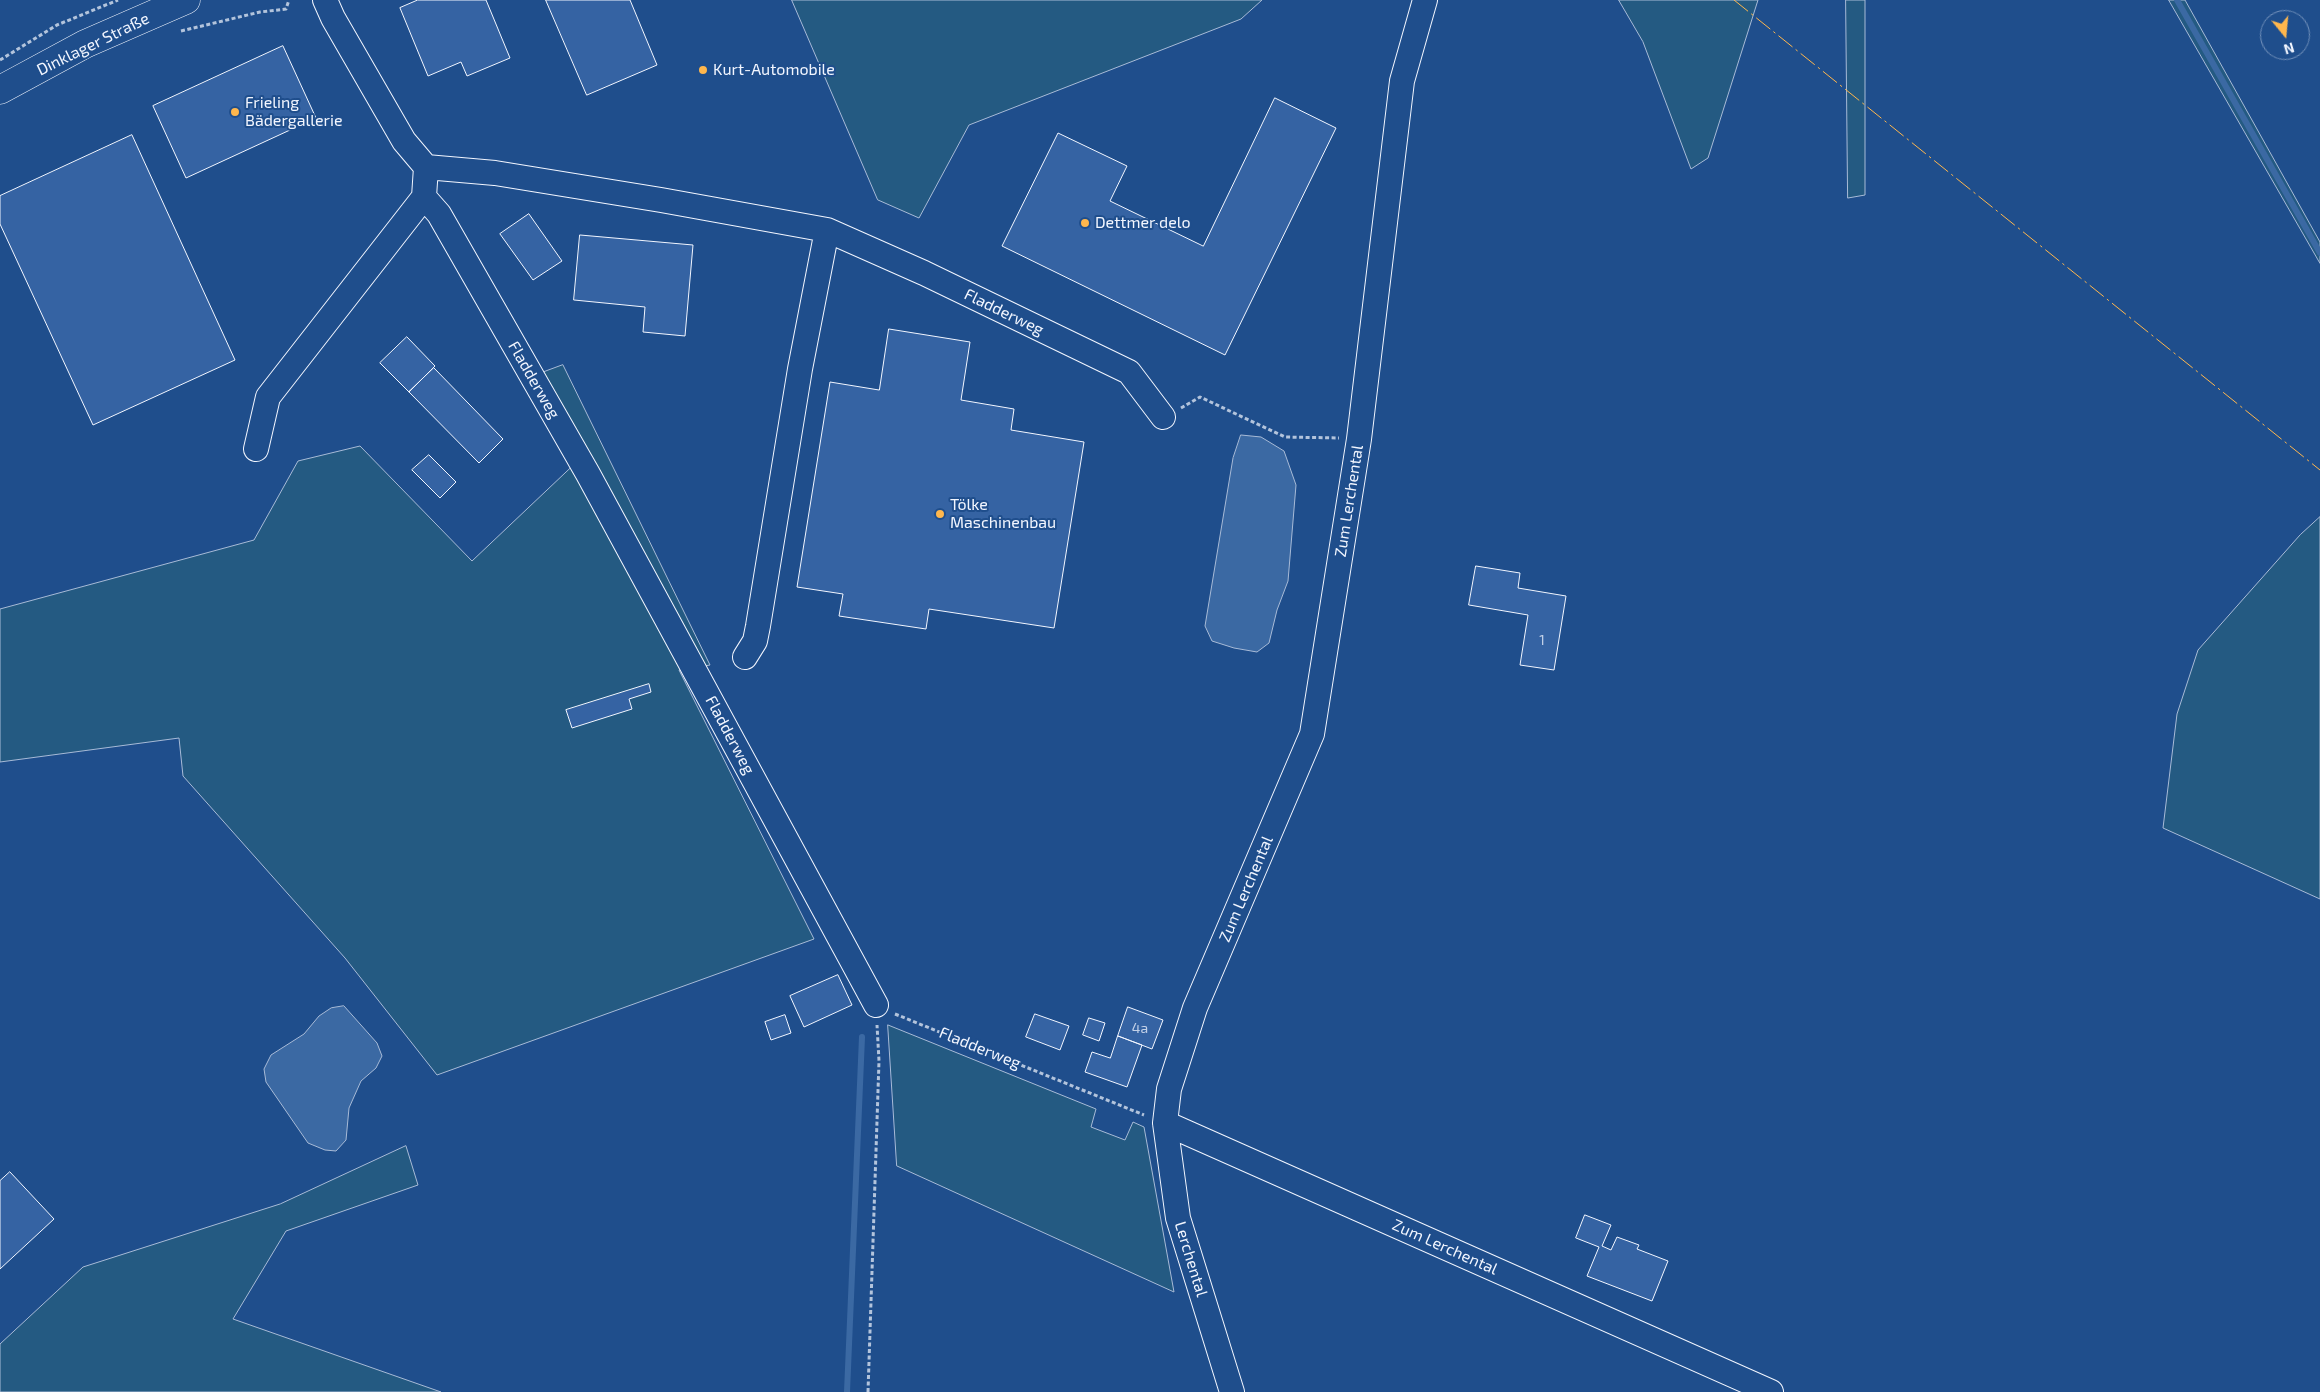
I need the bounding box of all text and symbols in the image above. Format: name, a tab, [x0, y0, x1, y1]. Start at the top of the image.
street label: Dinklager Straße	[34, 9, 152, 79]
north arrow	[2260, 10, 2310, 60]
text: N	[2282, 39, 2297, 58]
place label: Kurt-Automobile	[713, 60, 835, 80]
marker: Kurt-Automobile	[697, 64, 709, 76]
place label: Frieling Bädergallerie	[245, 93, 343, 131]
marker: Frieling Bädergallerie	[229, 106, 241, 118]
place label: Dettmer delo	[1095, 213, 1191, 233]
marker: Dettmer delo	[1079, 217, 1091, 229]
street label: Fladderweg	[961, 284, 1047, 340]
street label: Fladderweg	[504, 338, 564, 422]
street label: Zum Lerchental	[1331, 444, 1367, 558]
place label: Tölke Maschinenbau	[950, 495, 1056, 533]
marker: Tölke Maschinenbau	[934, 508, 946, 520]
house number: 1	[1539, 632, 1545, 648]
street label: Fladderweg	[701, 692, 759, 778]
street label: Zum Lerchental	[1215, 833, 1277, 945]
house number: 4a	[1132, 1020, 1148, 1036]
street label: Fladderweg	[936, 1023, 1024, 1073]
street label: Zum Lerchental	[1389, 1215, 1501, 1279]
street label: Lerchental	[1170, 1219, 1212, 1299]

